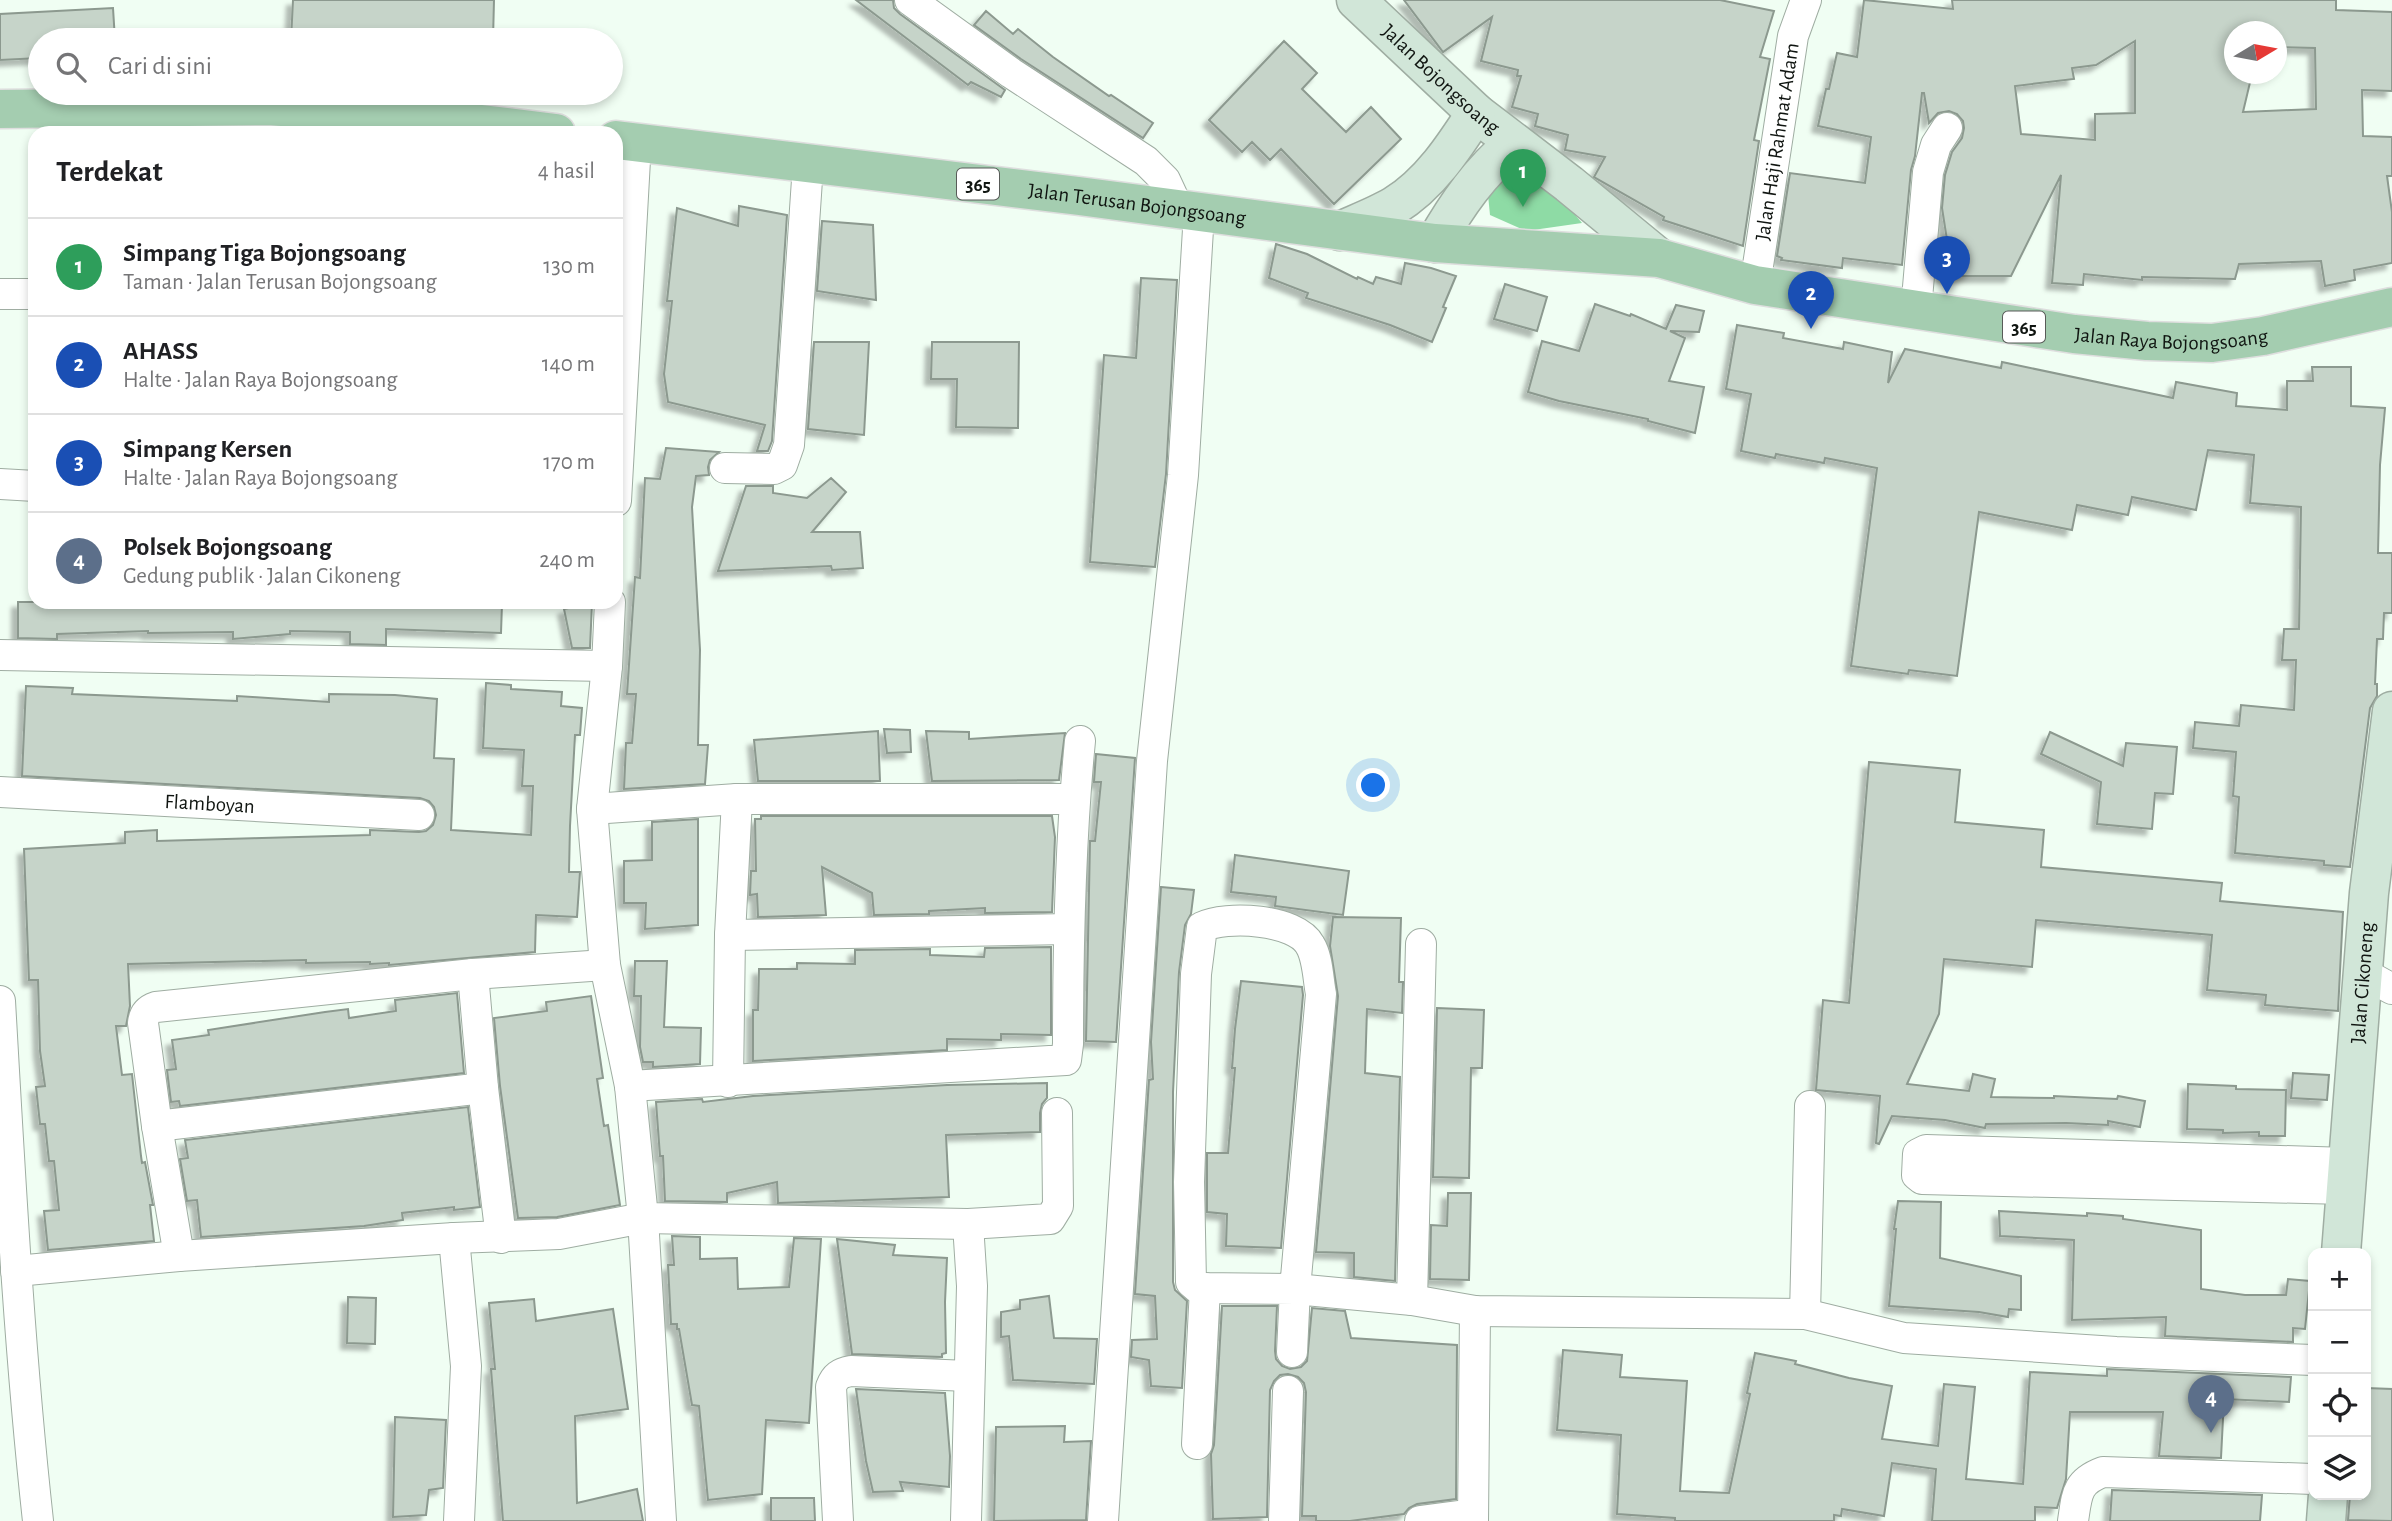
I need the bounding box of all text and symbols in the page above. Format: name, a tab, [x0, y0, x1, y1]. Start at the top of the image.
street label: Jalan Bojongsoang	[1378, 20, 1504, 139]
north arrow	[2224, 21, 2287, 84]
search box	[28, 28, 623, 105]
street label: Jalan Haji Rahmat Adam	[1752, 41, 1803, 242]
icon: search	[52, 48, 90, 86]
text: Cari di sini	[108, 53, 212, 79]
pin: 1	[1500, 149, 1546, 207]
text: Terdekat	[56, 157, 163, 187]
text: 4 hasil	[538, 160, 595, 183]
road number: 365	[957, 168, 999, 200]
street label: Jalan Terusan Bojongsoang	[1027, 180, 1248, 229]
pin: 3	[1924, 236, 1970, 294]
text: Simpang Tiga Bojongsoang	[123, 240, 406, 266]
text: 1	[75, 255, 83, 278]
text: 130 m	[543, 255, 595, 278]
text: Taman · Jalan Terusan Bojongsoang	[123, 271, 437, 294]
pin: 2	[1788, 271, 1834, 329]
road number: 365	[2003, 312, 2045, 342]
street label: Jalan Raya Bojongsoang	[2073, 324, 2270, 354]
text: AHASS	[123, 338, 198, 364]
text: 2	[74, 353, 84, 376]
text: 140 m	[542, 353, 595, 376]
text: Halte · Jalan Raya Bojongsoang	[123, 369, 398, 392]
text: Simpang Kersen	[123, 436, 292, 462]
text: 3	[74, 451, 84, 474]
text: 170 m	[543, 451, 595, 474]
text: Halte · Jalan Raya Bojongsoang	[123, 467, 398, 490]
text: Polsek Bojongsoang	[123, 534, 332, 560]
text: 4	[73, 549, 85, 572]
text: 240 m	[539, 549, 595, 572]
text: Gedung publik · Jalan Cikoneng	[123, 565, 400, 588]
your location	[1356, 768, 1390, 802]
street label: Flamboyan	[164, 791, 255, 817]
street label: Jalan Cikoneng	[2347, 921, 2378, 1044]
map controls	[2308, 1248, 2371, 1500]
button: +	[2308, 1248, 2371, 1311]
button: −	[2308, 1311, 2371, 1374]
button: locate	[2308, 1374, 2371, 1437]
pin: 4	[2188, 1375, 2234, 1433]
button: layers	[2308, 1437, 2371, 1500]

